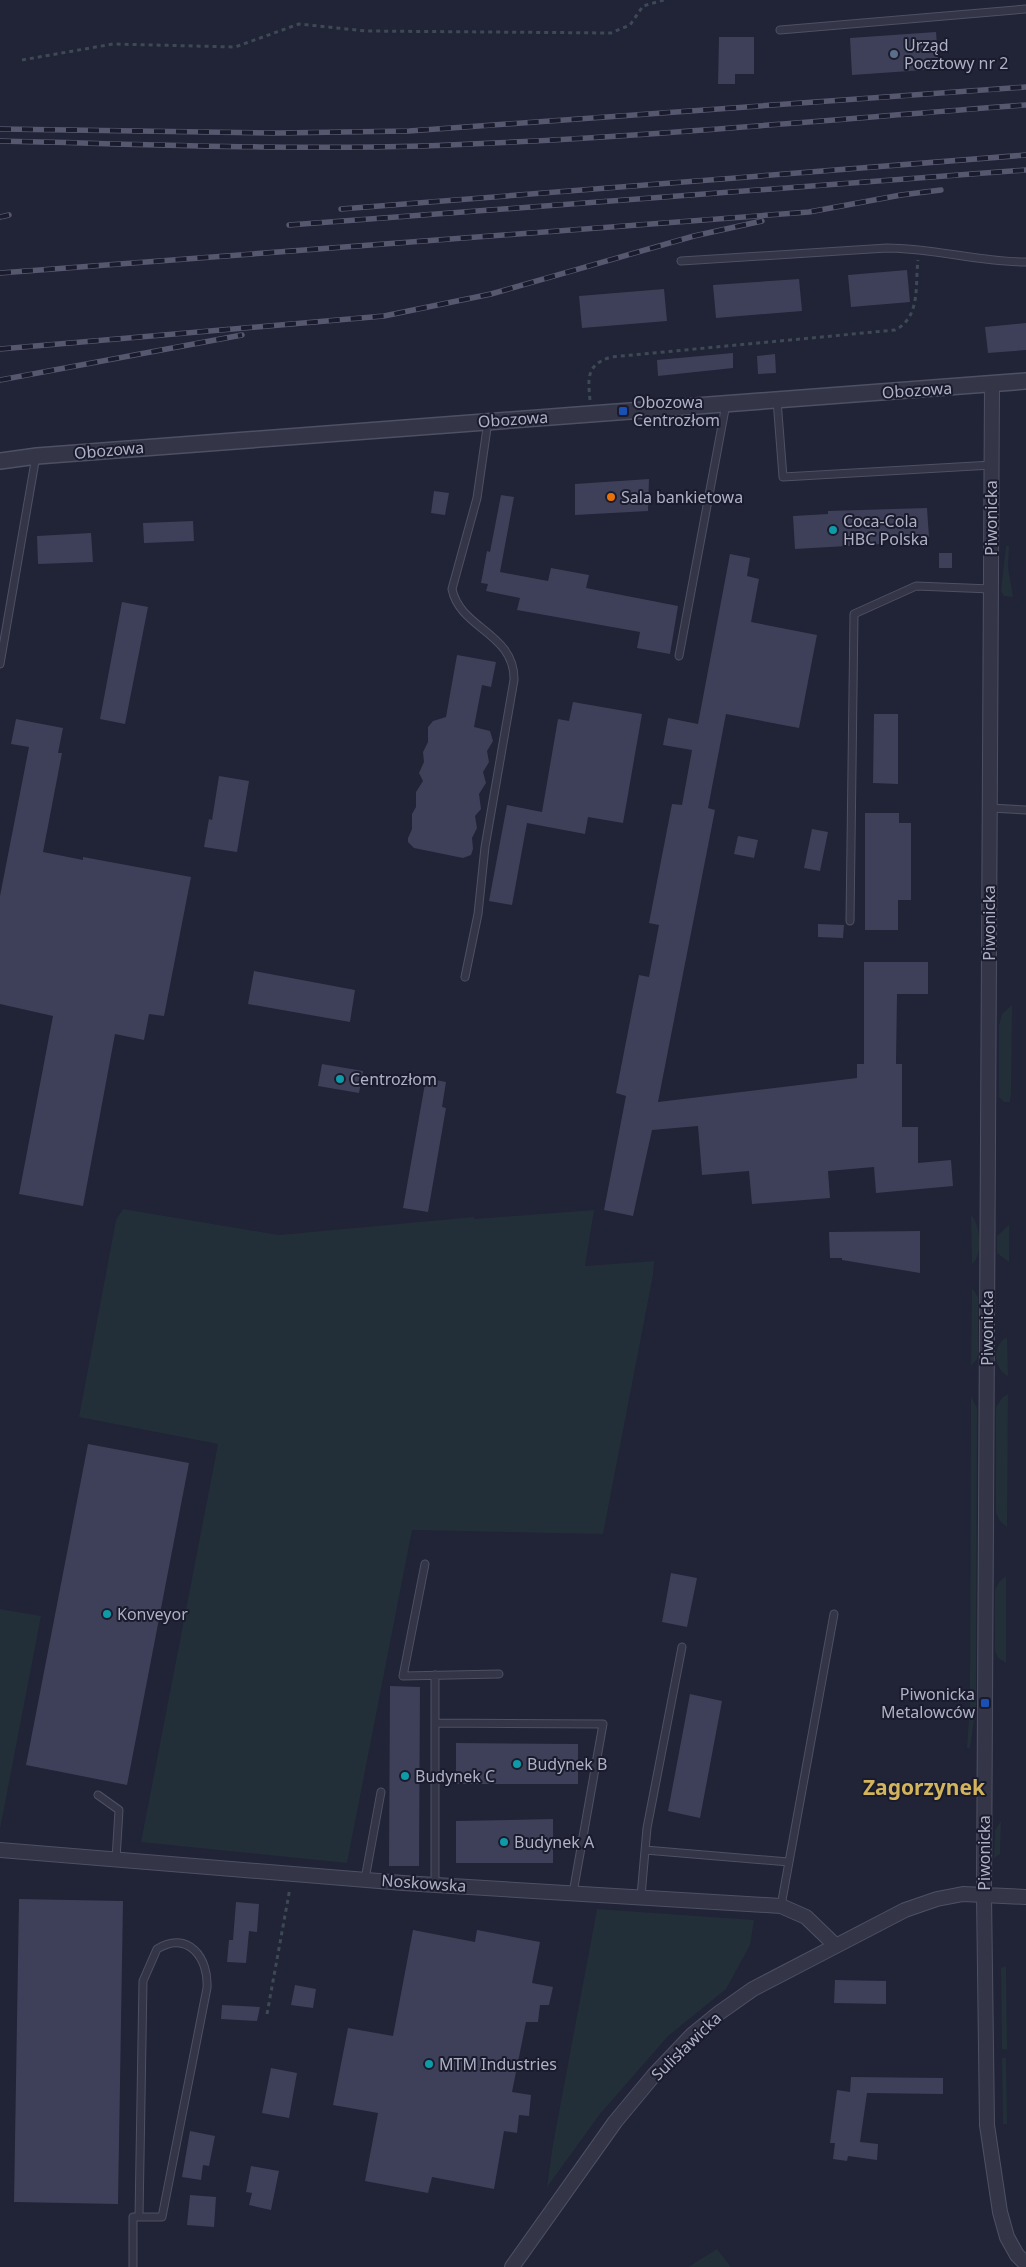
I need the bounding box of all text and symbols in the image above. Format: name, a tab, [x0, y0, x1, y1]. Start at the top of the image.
place label: Urząd Pocztowy nr 2	[904, 34, 1008, 74]
marker: Urząd Pocztowy nr 2	[888, 48, 900, 60]
street label: Obozowa	[881, 377, 953, 403]
place label: Obozowa Centrozłom	[633, 391, 720, 431]
marker: Obozowa Centrozłom	[617, 405, 629, 417]
street label: Obozowa	[477, 406, 549, 432]
street label: Obozowa	[73, 436, 145, 464]
street label: Piwonicka	[980, 480, 1002, 556]
place label: Sala bankietowa	[621, 486, 743, 508]
marker: Sala bankietowa	[605, 491, 617, 503]
place label: Coca-Cola HBC Polska	[843, 510, 928, 550]
marker: Coca-Cola HBC Polska	[827, 524, 839, 536]
street label: Piwonicka	[978, 885, 1000, 961]
place label: Centrozłom	[350, 1068, 437, 1090]
marker: Centrozłom	[334, 1073, 346, 1085]
street label: Piwonicka	[976, 1290, 998, 1366]
place label: Konveyor	[117, 1603, 188, 1625]
marker: Konveyor	[101, 1608, 113, 1620]
place label: Piwonicka Metalowców	[881, 1683, 975, 1723]
marker: Piwonicka Metalowców	[979, 1697, 991, 1709]
place label: Budynek B	[527, 1753, 607, 1775]
marker: Budynek B	[511, 1758, 523, 1770]
place label: Budynek C	[415, 1765, 495, 1787]
marker: Budynek C	[399, 1770, 411, 1782]
district label: Zagorzynek	[863, 1773, 986, 1801]
street label: Piwonicka	[973, 1815, 995, 1891]
place label: Budynek A	[514, 1831, 595, 1853]
marker: Budynek A	[498, 1836, 510, 1848]
street label: Noskowska	[381, 1869, 467, 1897]
street label: Sulisławicka	[646, 2007, 726, 2085]
place label: MTM Industries	[439, 2053, 557, 2075]
marker: MTM Industries	[423, 2058, 435, 2070]

